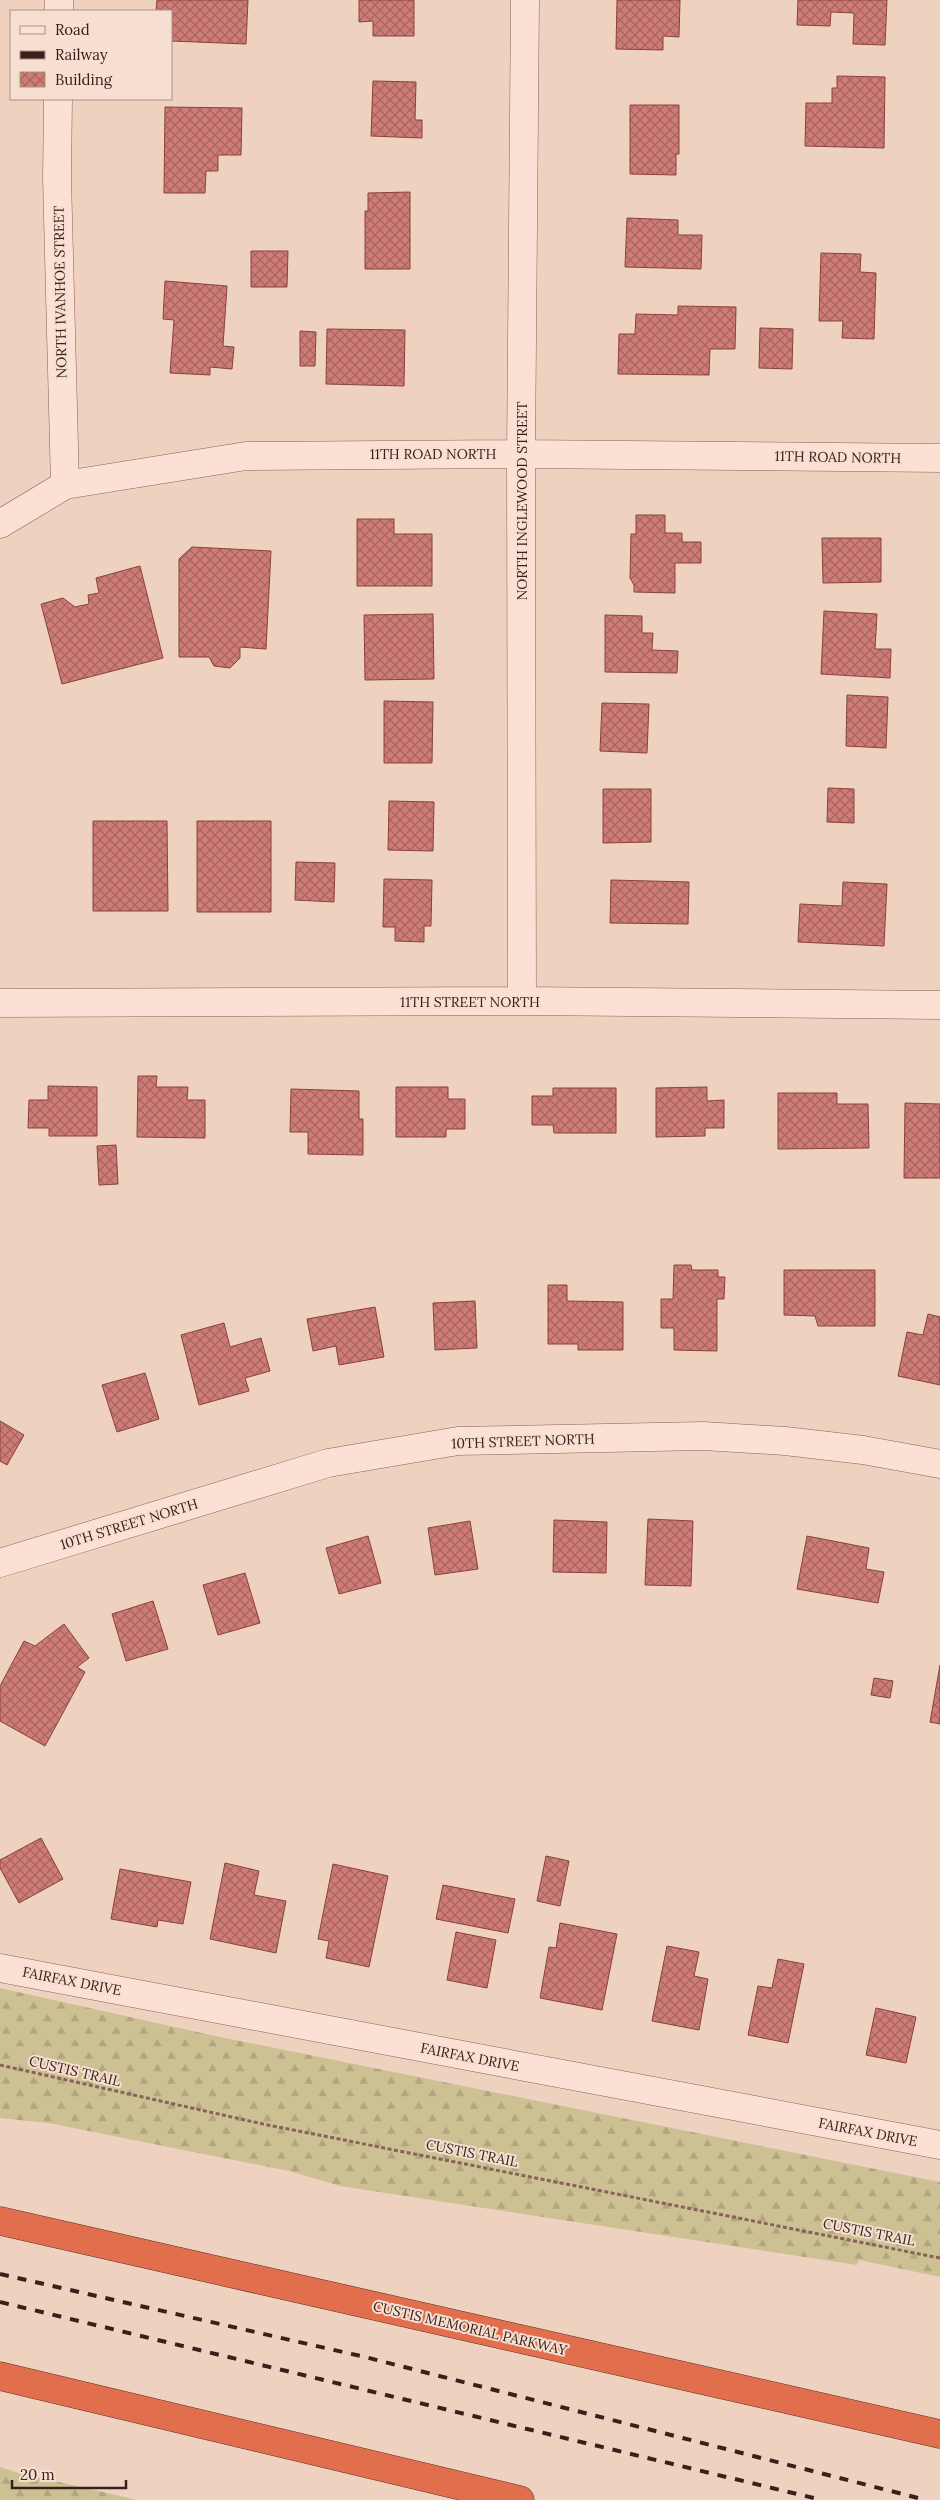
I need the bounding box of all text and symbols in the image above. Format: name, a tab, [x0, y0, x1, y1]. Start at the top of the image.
legend	[10, 10, 172, 100]
text: Road	[55, 20, 90, 39]
text: Railway	[55, 45, 108, 64]
text: Building	[55, 70, 113, 89]
street label: NORTH IVANHOE STREET	[49, 205, 71, 379]
street label: NORTH INGLEWOOD STREET	[513, 402, 531, 600]
street label: 11TH ROAD NORTH	[370, 445, 496, 463]
street label: 11TH ROAD NORTH	[775, 447, 902, 467]
street label: 11TH STREET NORTH	[400, 993, 540, 1011]
street label: 10TH STREET NORTH	[451, 1430, 595, 1452]
street label: 10TH STREET NORTH	[58, 1494, 200, 1554]
street label: FAIRFAX DRIVE	[21, 1963, 123, 1999]
street label: FAIRFAX DRIVE	[419, 2039, 521, 2075]
street label: CUSTIS TRAIL	[27, 2052, 123, 2090]
street label: FAIRFAX DRIVE	[817, 2114, 919, 2150]
street label: CUSTIS TRAIL	[424, 2135, 520, 2171]
street label: CUSTIS TRAIL	[821, 2214, 917, 2250]
street label: CUSTIS MEMORIAL PARKWAY	[371, 2297, 570, 2359]
scale bar	[12, 2458, 126, 2490]
text: 20 m	[20, 2465, 55, 2484]

